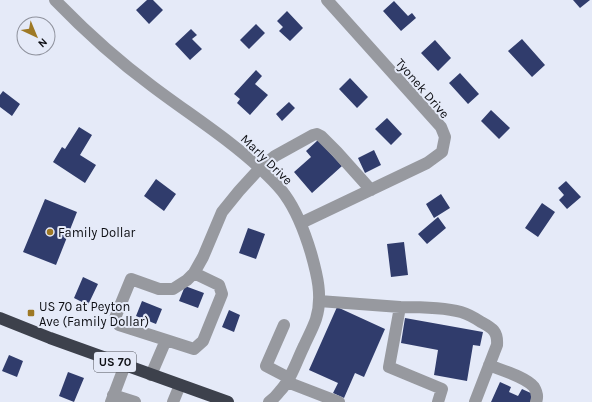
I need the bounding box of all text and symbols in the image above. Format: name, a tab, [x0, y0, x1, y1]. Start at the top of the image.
north arrow	[16, 16, 56, 56]
text: N	[35, 35, 50, 50]
street label: Tyonek Drive	[393, 55, 453, 121]
street label: Marly Drive	[238, 131, 296, 188]
place label: Family Dollar	[58, 225, 136, 240]
marker: Family Dollar	[45, 227, 55, 237]
place label: US 70 at Peyton Ave (Family Dollar)	[39, 299, 149, 329]
marker: US 70 at Peyton Ave (Family Dollar)	[26, 308, 36, 318]
road number: US 70	[94, 352, 136, 372]

